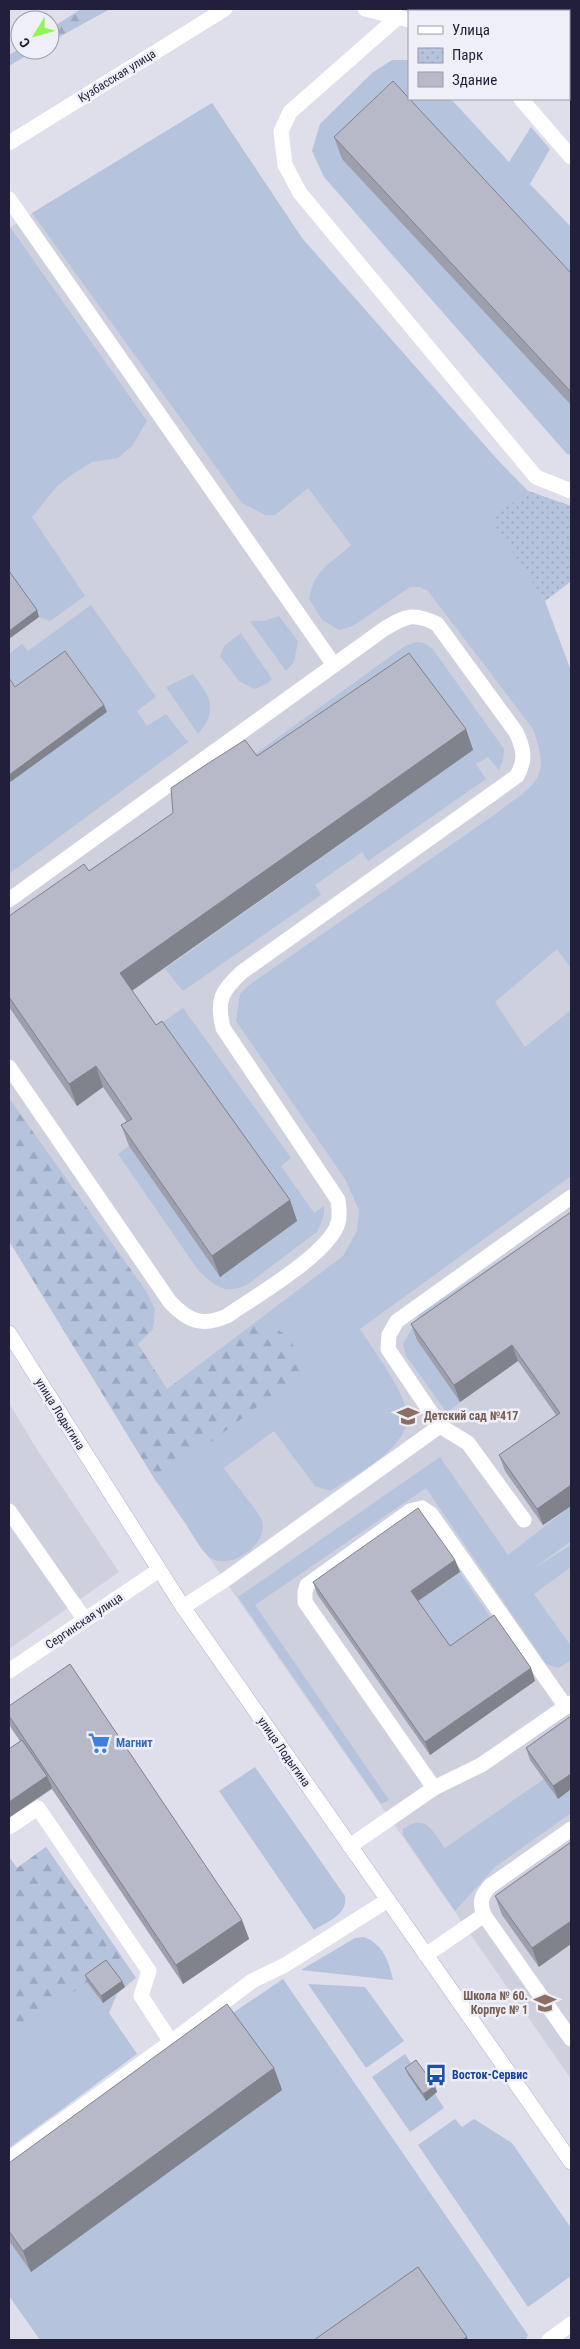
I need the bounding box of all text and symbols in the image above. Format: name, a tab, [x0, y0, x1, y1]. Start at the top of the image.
north arrow	[10, 10, 60, 60]
legend	[408, 10, 570, 100]
text: Улица	[452, 21, 490, 39]
text: С	[16, 35, 33, 51]
street label: Кузбасская улица	[76, 46, 158, 105]
text: Парк	[452, 46, 483, 64]
text: Здание	[452, 71, 497, 89]
street label: улица Лодыгина	[32, 1376, 88, 1453]
school or university icon: Детский сад №417	[395, 1403, 421, 1429]
place label: Детский сад №417	[424, 1409, 518, 1423]
street label: Сергинская улица	[43, 1590, 125, 1652]
street label: улица Лодыгина	[255, 1714, 313, 1790]
supermarket icon: Магнит	[86, 1730, 112, 1756]
place label: Магнит	[116, 1736, 153, 1750]
place label: Школа № 60. Корпус № 1	[463, 1989, 528, 2017]
school or university icon: Школа № 60. Корпус № 1	[532, 1990, 558, 2016]
bus stop icon: Восток-Сервис	[423, 2062, 449, 2088]
place label: Восток-Сервис	[452, 2068, 528, 2082]

